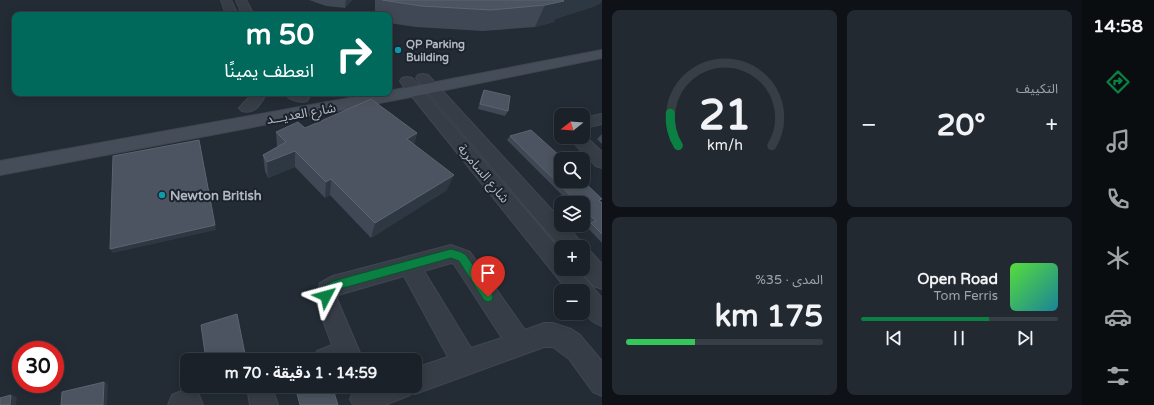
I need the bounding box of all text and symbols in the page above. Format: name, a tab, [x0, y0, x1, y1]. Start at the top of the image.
text: 14:58	[1093, 15, 1143, 37]
text: 50 m	[246, 18, 314, 52]
icon: right	[328, 28, 380, 80]
place label: QP Parking Building	[406, 38, 465, 65]
marker: QP Parking Building	[393, 45, 403, 55]
text: انعطف يمينًا	[224, 60, 314, 82]
icon: directions	[1104, 68, 1132, 96]
text: التكييف	[1016, 81, 1058, 97]
text: 21	[698, 91, 751, 141]
street label: شارع العديـــد	[265, 100, 337, 130]
text: 20°	[937, 107, 986, 144]
north arrow	[554, 108, 590, 144]
map controls	[554, 108, 590, 320]
text: −	[861, 112, 877, 138]
text: +	[1046, 112, 1058, 138]
icon: music	[1104, 127, 1132, 155]
text: km/h	[707, 137, 742, 154]
street label: شارع السامرية	[452, 141, 512, 208]
button: search	[554, 152, 590, 188]
icon: phone	[1104, 185, 1132, 213]
place label: Newton British	[170, 188, 262, 204]
marker: Newton British	[157, 190, 167, 200]
button: layers	[554, 196, 590, 232]
button: +	[554, 240, 590, 276]
icon: climate	[1104, 244, 1132, 272]
pin	[471, 256, 505, 297]
icon: arrive	[477, 262, 499, 284]
text: Open Road	[917, 270, 998, 288]
text: المدى · 35%	[755, 272, 823, 288]
position arrow	[305, 275, 347, 317]
button: −	[554, 284, 590, 320]
text: Tom Ferris	[934, 288, 998, 304]
text: 175 km	[715, 298, 823, 335]
icon: car	[1104, 303, 1132, 331]
icon: previous	[883, 327, 905, 349]
icon: pause	[948, 327, 970, 349]
icon: next	[1014, 327, 1036, 349]
speed limit sign: 30	[12, 341, 64, 393]
icon: filters	[1104, 362, 1132, 390]
text: 14:59 · 1 دقيقة · 70 m	[225, 364, 377, 382]

